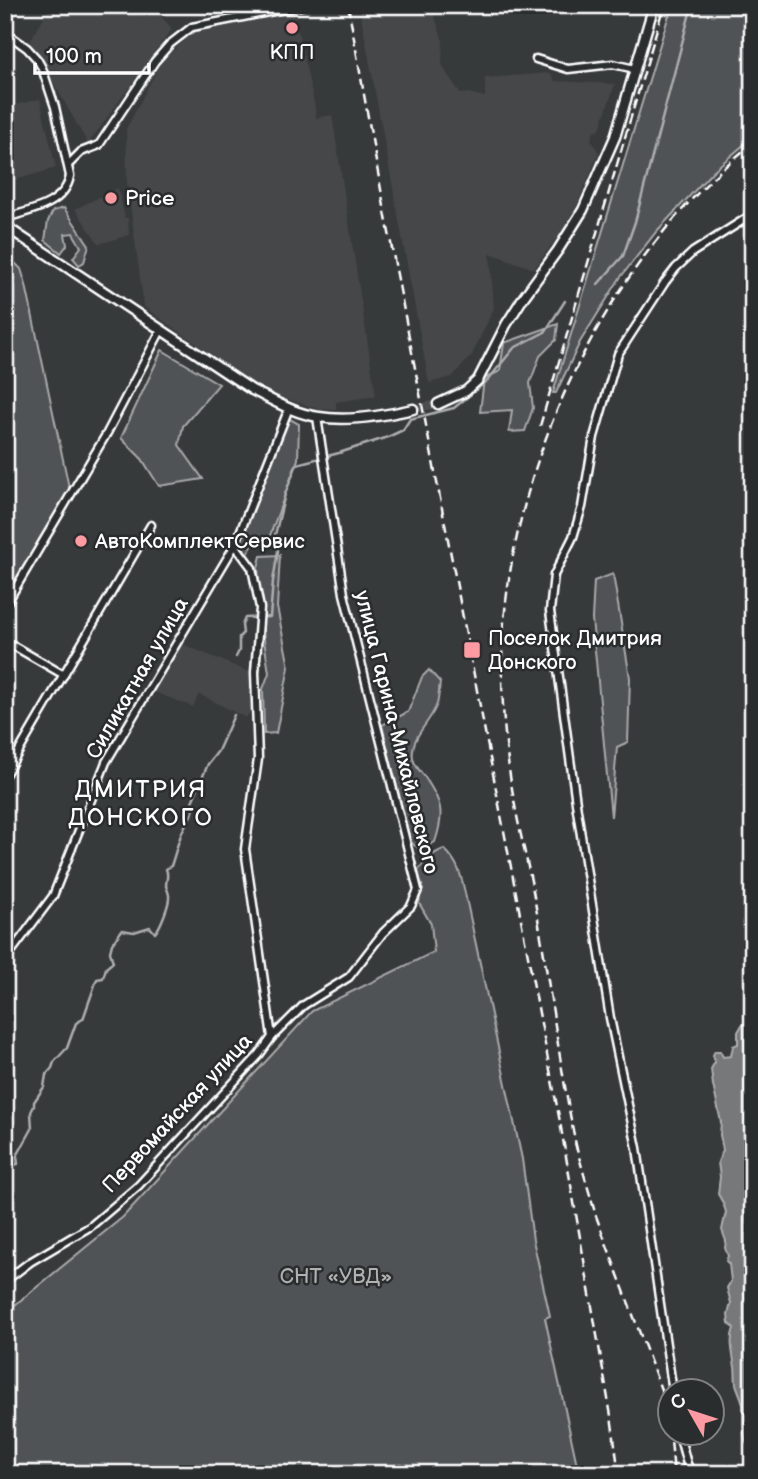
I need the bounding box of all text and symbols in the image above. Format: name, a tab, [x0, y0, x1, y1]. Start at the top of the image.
marker: КПП	[284, 20, 300, 36]
scale bar	[35, 32, 149, 76]
place label: КПП	[269, 40, 315, 65]
text: 100 m	[46, 44, 102, 69]
place label: Price	[125, 186, 174, 211]
marker: Price	[103, 190, 119, 206]
place label: АвтоКомплектСервис	[94, 529, 305, 554]
marker: АвтоКомплектСервис	[73, 533, 89, 549]
street label: улица Гарина-Михайловского	[349, 588, 444, 876]
street label: Силикатная улица	[81, 593, 194, 763]
place label: Поселок Дмитрия Донского	[488, 626, 662, 675]
marker: Поселок Дмитрия Донского	[462, 640, 482, 660]
district label: ДМИТРИЯ ДОНСКОГО	[68, 775, 214, 832]
street label: Первомайская улица	[97, 1028, 258, 1198]
park label: СНТ «УВД»	[280, 1264, 392, 1289]
north arrow	[656, 1378, 726, 1448]
text: С	[666, 1390, 692, 1415]

